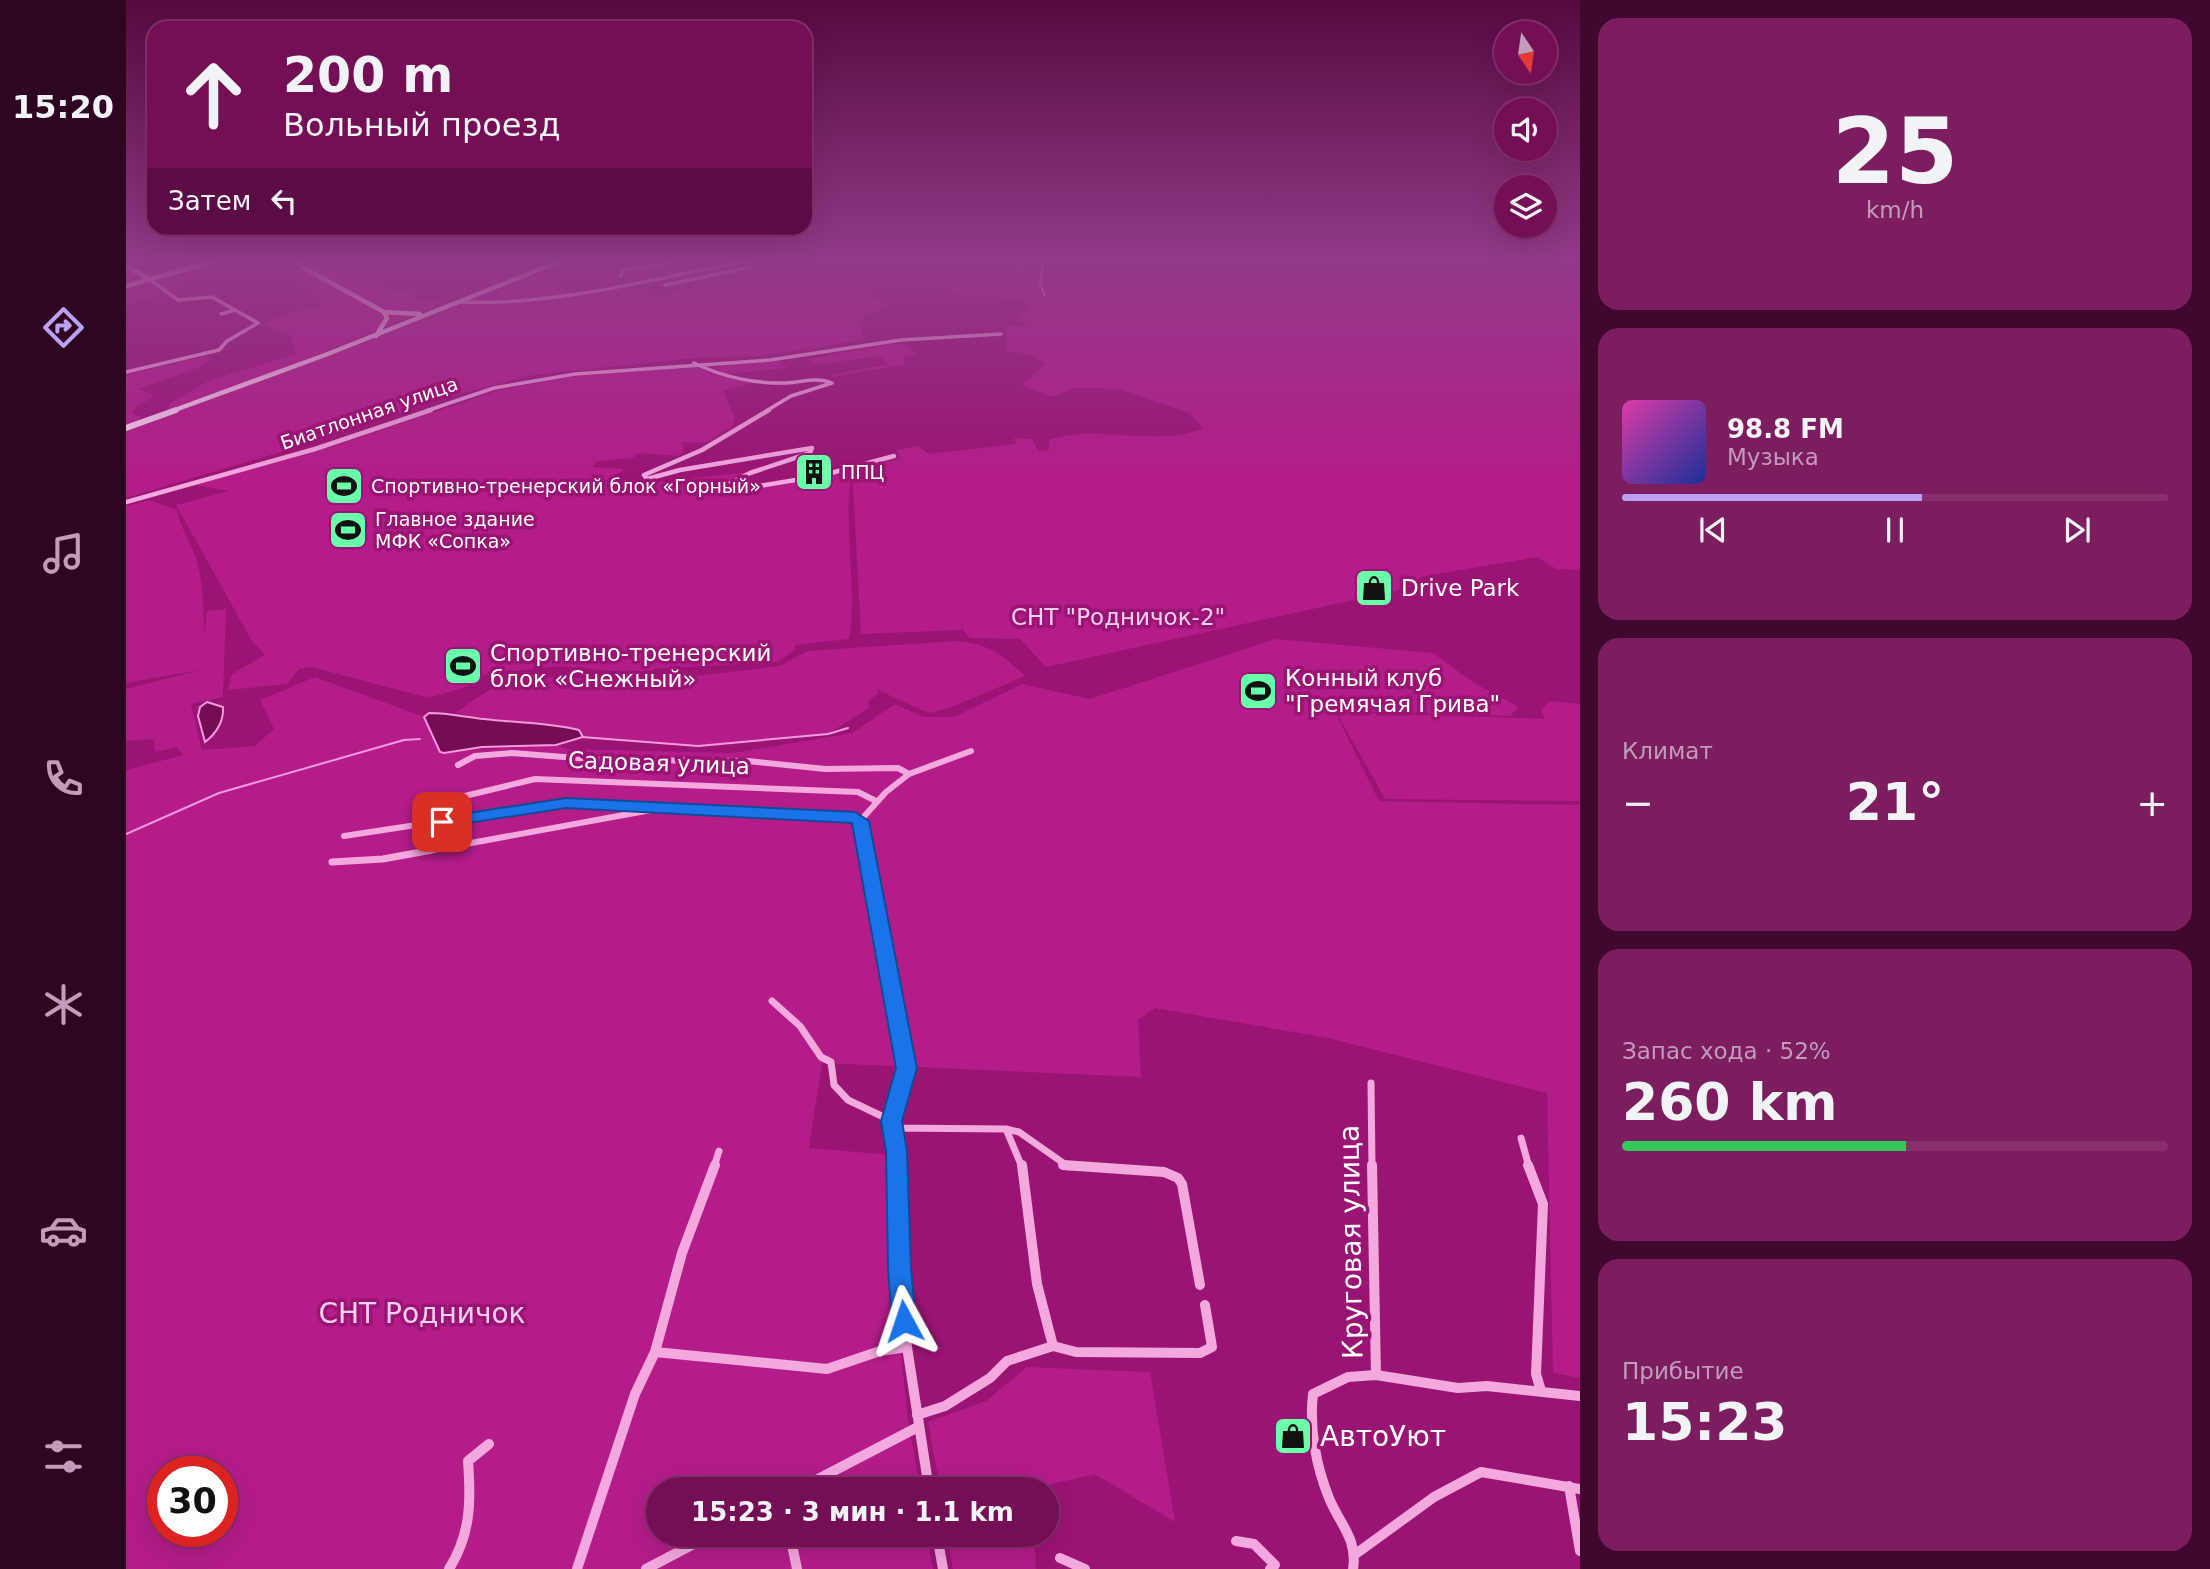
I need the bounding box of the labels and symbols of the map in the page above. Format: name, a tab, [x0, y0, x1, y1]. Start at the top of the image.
north arrow	[1494, 21, 1558, 84]
street label: Биатлонная улица	[277, 372, 461, 454]
building icon: ППЦ	[793, 451, 835, 493]
place label: ППЦ	[841, 461, 884, 483]
sports icon: Спортивно-тренерский блок «Горный»	[323, 465, 365, 507]
place label: Спортивно-тренерский блок «Горный»	[371, 475, 761, 497]
place label: Главное здание МФК «Сопка»	[375, 508, 535, 552]
sports icon: Главное здание МФК «Сопка»	[327, 509, 369, 551]
shop icon: Drive Park	[1353, 567, 1395, 609]
place label: Drive Park	[1401, 575, 1520, 601]
park label: СНТ "Родничок-2"	[1011, 604, 1225, 630]
place label: Спортивно-тренерский блок «Снежный»	[490, 640, 771, 692]
sports icon: Спортивно-тренерский блок «Снежный»	[442, 645, 484, 687]
place label: Конный клуб "Гремячая Грива"	[1285, 665, 1500, 717]
sports icon: Конный клуб "Гремячая Грива"	[1237, 670, 1279, 712]
street label: Садовая улица	[568, 747, 750, 779]
pin	[412, 792, 472, 852]
street label: Круговая улица	[1332, 1125, 1370, 1359]
position arrow	[867, 1284, 941, 1358]
park label: СНТ Родничок	[318, 1297, 526, 1330]
shop icon: АвтоУют	[1272, 1415, 1314, 1457]
place label: АвтоУют	[1320, 1420, 1446, 1453]
speed limit sign: 30	[147, 1456, 238, 1547]

